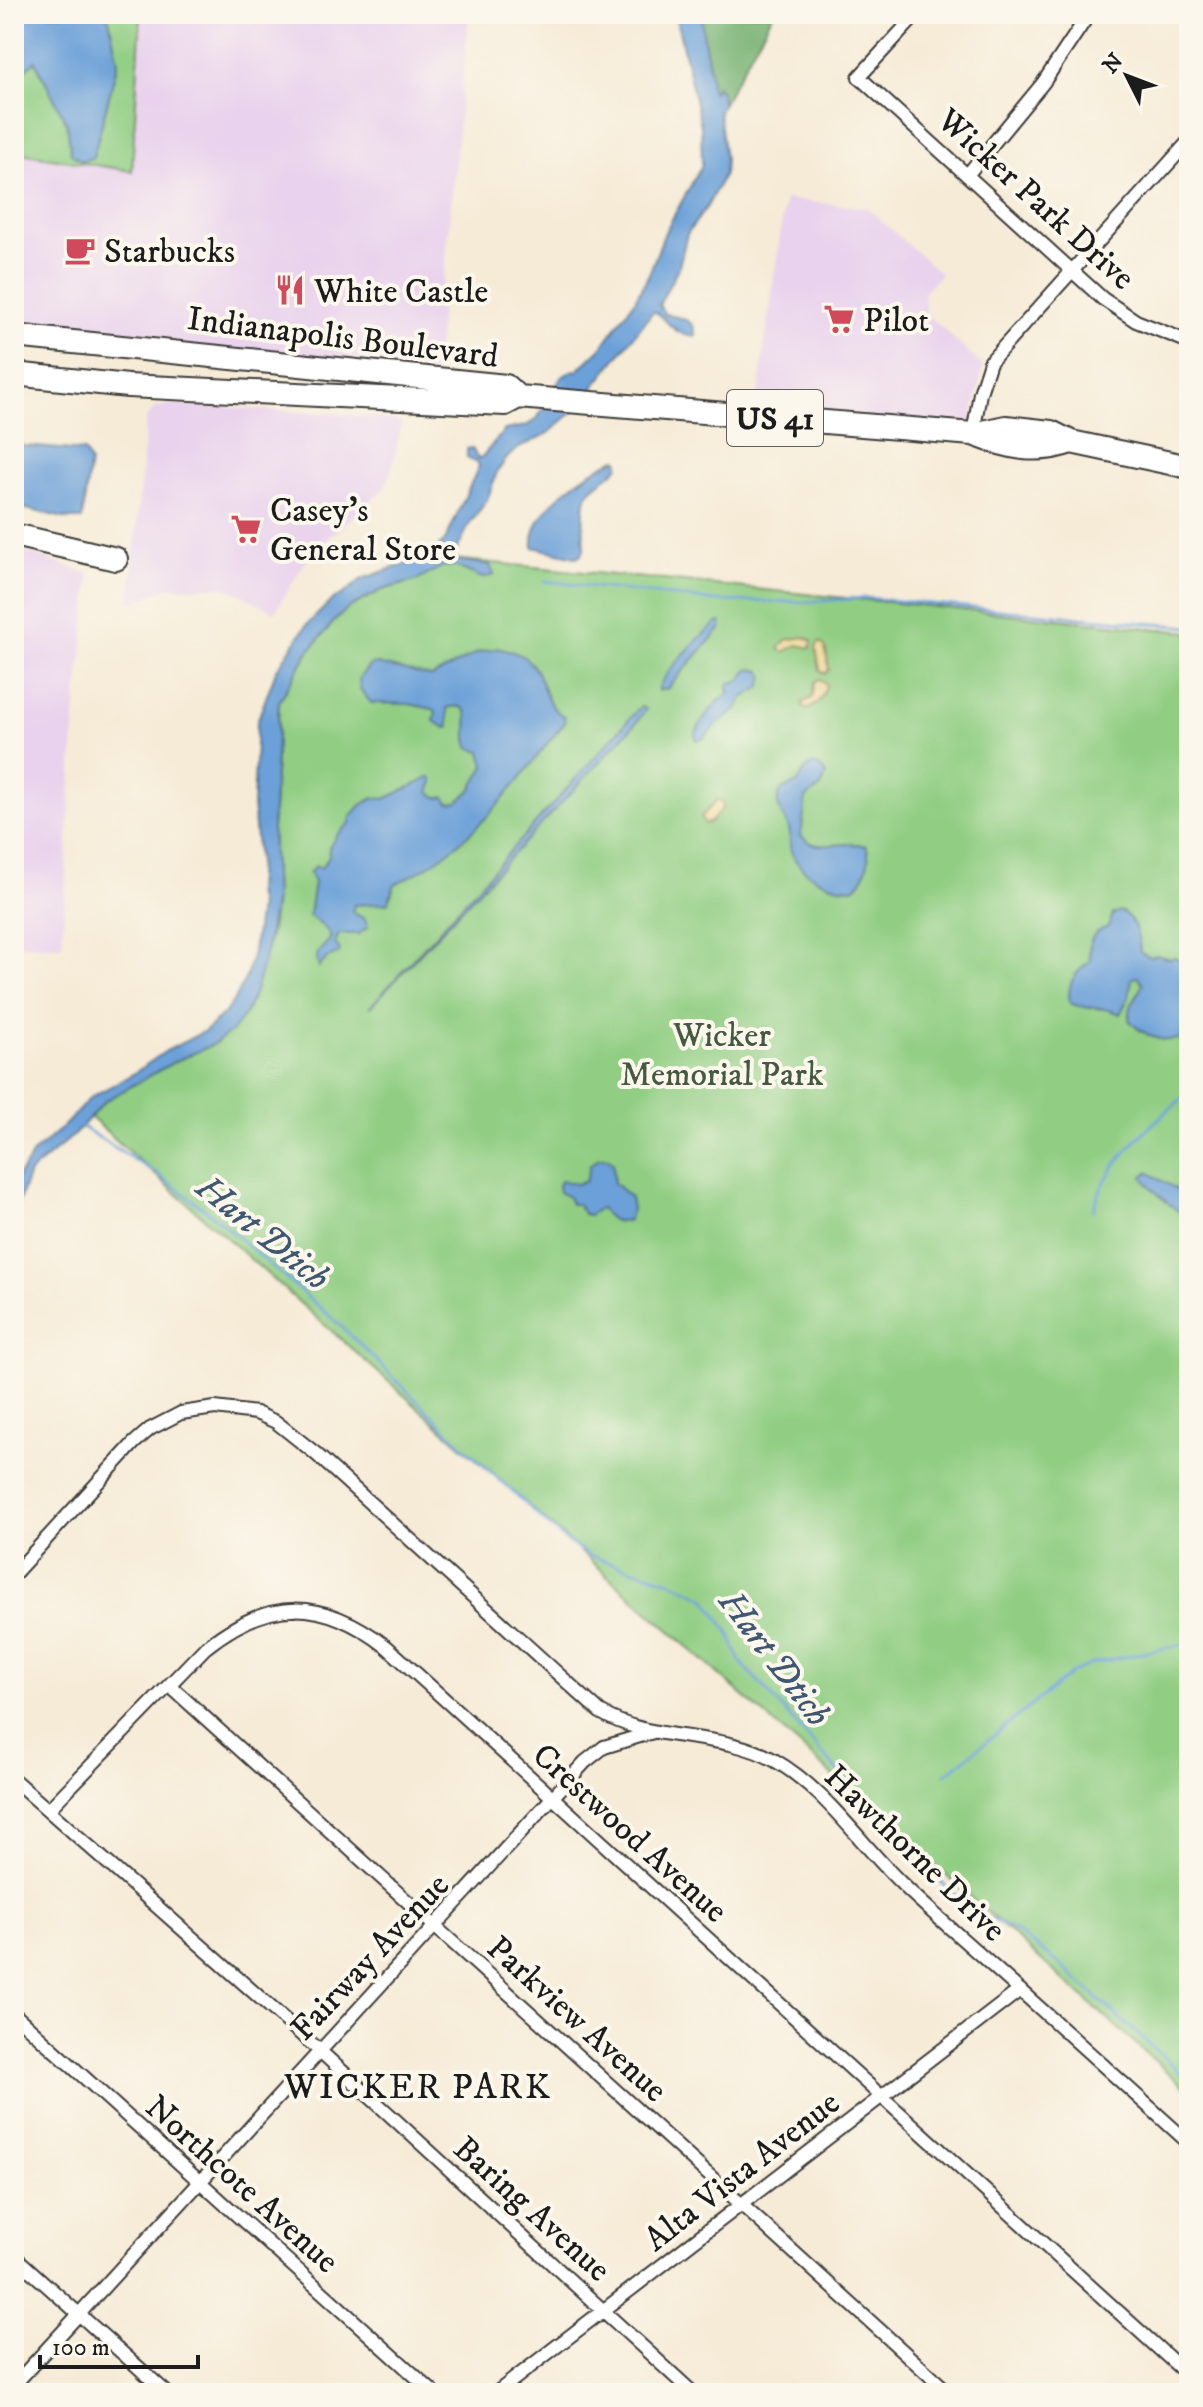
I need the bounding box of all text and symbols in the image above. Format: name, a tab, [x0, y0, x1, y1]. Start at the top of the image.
north arrow	[1087, 36, 1167, 116]
text: N	[1097, 48, 1129, 79]
street label: Wicker Park Drive	[927, 99, 1143, 299]
place label: Starbucks	[104, 231, 235, 273]
cafe icon: Starbucks	[63, 233, 97, 267]
place label: White Castle	[313, 271, 488, 313]
restaurant icon: White Castle	[273, 273, 307, 307]
street label: Indianapolis Boulevard	[185, 298, 501, 378]
place label: Pilot	[863, 300, 929, 342]
supermarket icon: Pilot	[822, 302, 856, 336]
road number: US 41	[727, 390, 823, 446]
place label: Casey's General Store	[270, 490, 456, 571]
supermarket icon: Casey's General Store	[229, 512, 263, 546]
park label: Wicker Memorial Park	[620, 1015, 824, 1096]
water label: Hart Dtich	[186, 1165, 339, 1301]
water label: Hart Dtich	[707, 1581, 840, 1736]
street label: Crestwood Avenue	[523, 1735, 736, 1932]
street label: Hawthorne Drive	[815, 1756, 1014, 1951]
street label: Fairway Avenue	[282, 1865, 459, 2050]
street label: Parkview Avenue	[478, 1927, 676, 2111]
district label: WICKER PARK	[283, 2065, 552, 2110]
street label: Alta Vista Avenue	[636, 2082, 848, 2261]
street label: Northcote Avenue	[136, 2086, 347, 2283]
street label: Baring Avenue	[444, 2128, 619, 2291]
scale bar	[40, 2319, 198, 2369]
text: 100 m	[52, 2333, 110, 2363]

